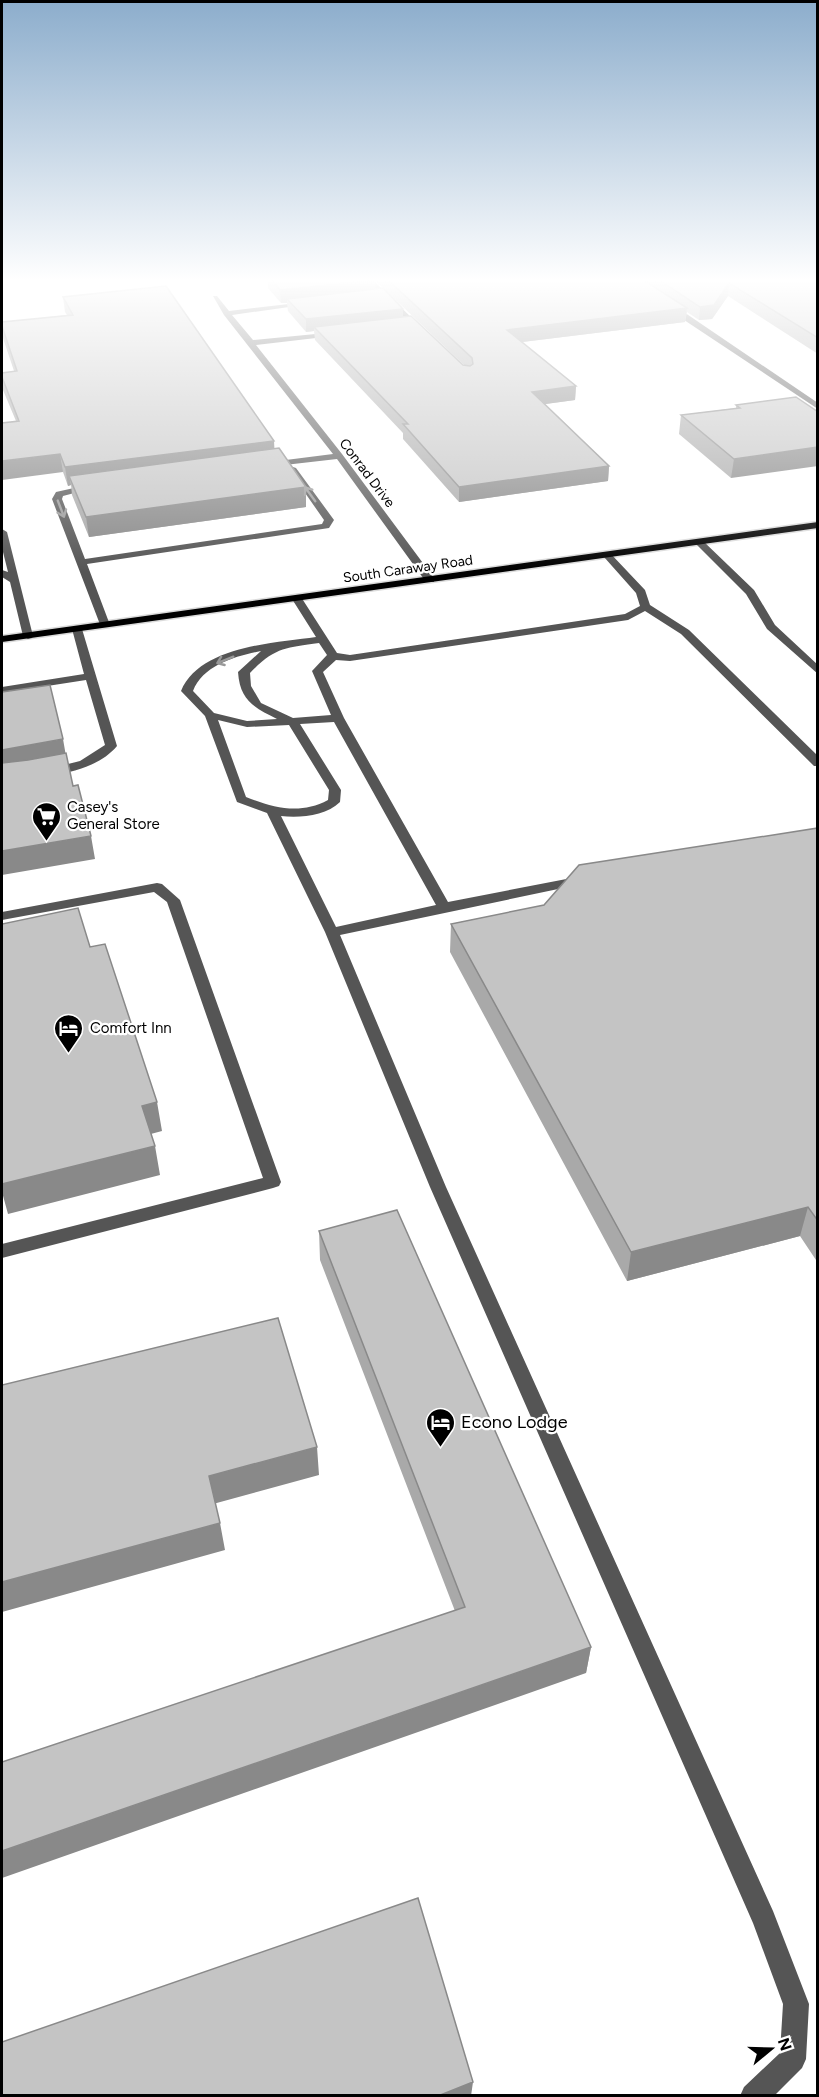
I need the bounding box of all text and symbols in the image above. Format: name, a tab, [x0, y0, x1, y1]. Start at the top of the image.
street label: Conrad Drive	[336, 435, 399, 511]
one-way arrow	[304, 486, 316, 502]
one-way arrow	[56, 499, 67, 518]
street label: South Caraway Road	[342, 551, 474, 587]
one-way arrow	[216, 655, 234, 666]
place label: Casey's General Store	[67, 798, 160, 833]
supermarket icon: Casey's General Store	[30, 800, 62, 842]
hotel icon: Comfort Inn	[53, 1012, 85, 1054]
place label: Comfort Inn	[90, 1019, 172, 1037]
hotel icon: Econo Lodge	[424, 1406, 456, 1448]
place label: Econo Lodge	[461, 1411, 568, 1433]
north arrow	[741, 2019, 801, 2079]
text: N	[774, 2035, 796, 2053]

